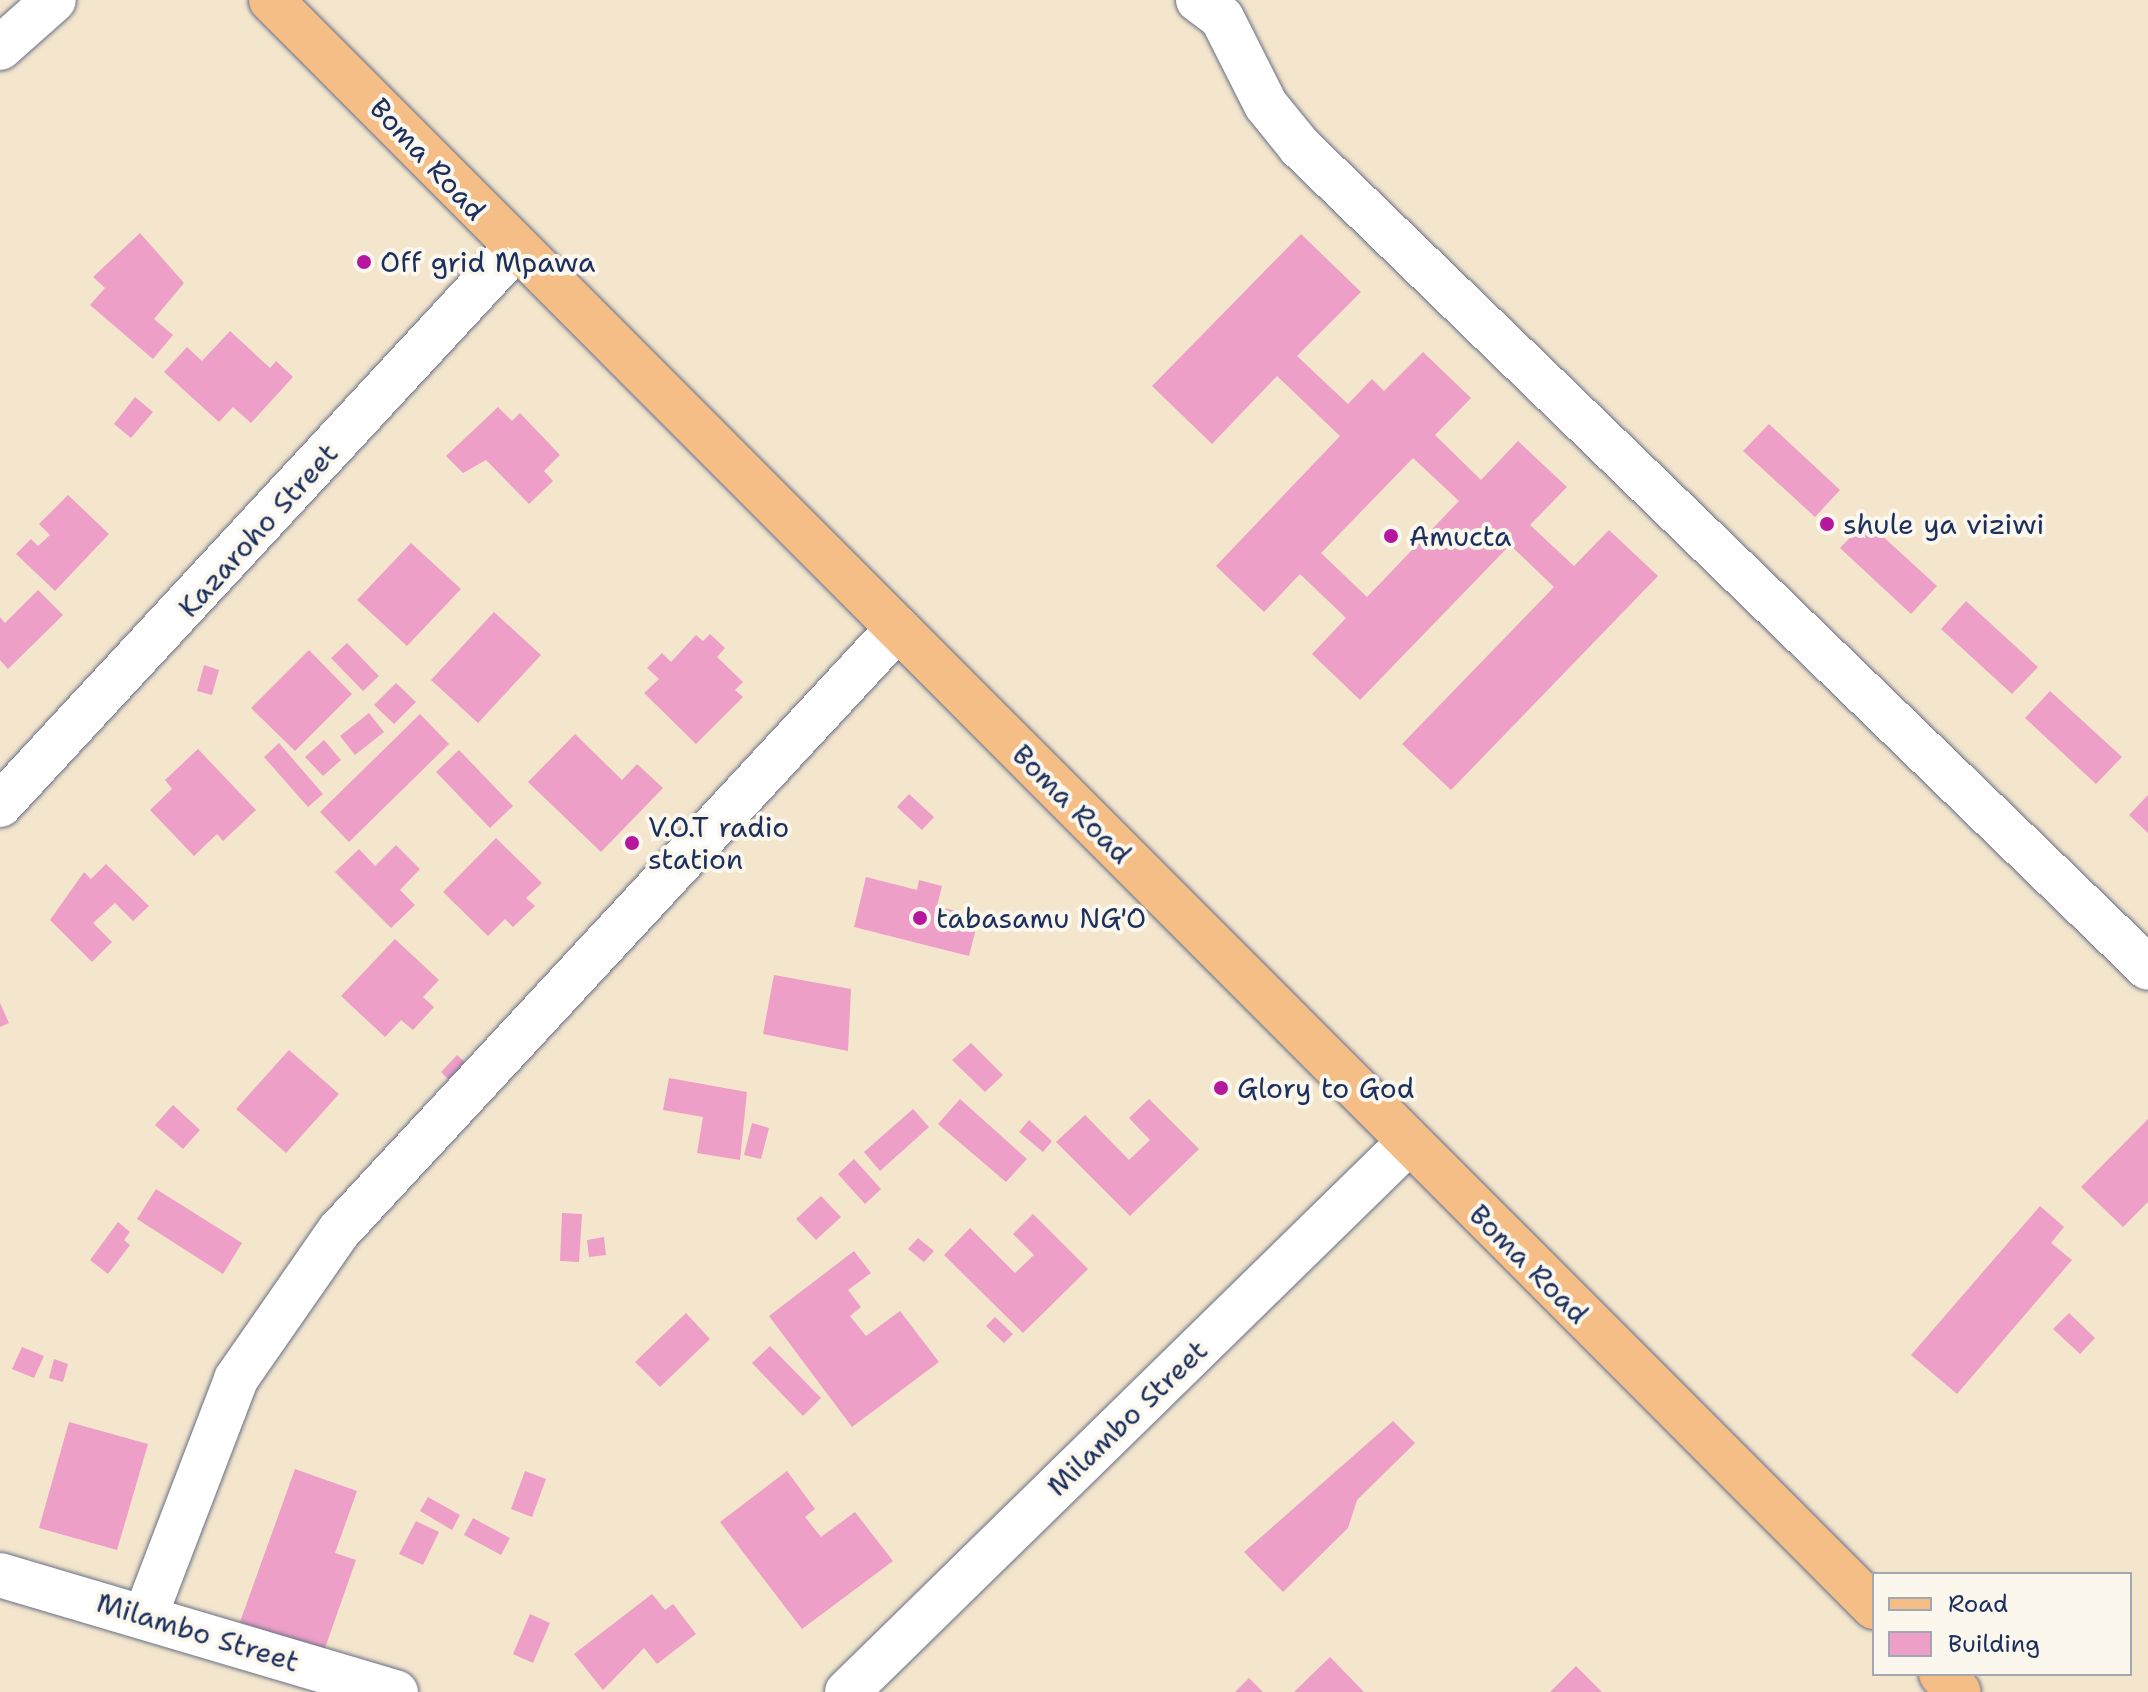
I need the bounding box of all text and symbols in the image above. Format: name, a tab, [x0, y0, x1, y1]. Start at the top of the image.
street label: Boma Road	[363, 91, 493, 227]
place label: Off grid Mpawa	[380, 245, 595, 279]
marker: Off grid Mpawa	[355, 253, 373, 271]
street label: Kazaroho Street	[171, 436, 345, 624]
place label: shule ya viziwi	[1843, 507, 2044, 541]
marker: shule ya viziwi	[1818, 515, 1836, 533]
place label: Amucta	[1409, 519, 1511, 553]
marker: Amucta	[1380, 525, 1402, 547]
street label: Boma Road	[1005, 737, 1139, 871]
place label: V.O.T radio station	[648, 810, 789, 876]
marker: V.O.T radio station	[623, 834, 641, 852]
place label: tabasamu NG'O	[936, 901, 1146, 935]
marker: tabasamu NG'O	[911, 909, 929, 927]
place label: Glory to God	[1237, 1071, 1415, 1105]
marker: Glory to God	[1212, 1079, 1230, 1097]
street label: Boma Road	[1462, 1197, 1596, 1331]
street label: Milambo Street	[1040, 1333, 1214, 1503]
legend	[1872, 1572, 2132, 1676]
street label: Milambo Street	[93, 1585, 303, 1679]
text: Road	[1948, 1588, 2008, 1620]
text: Building	[1948, 1628, 2040, 1660]

